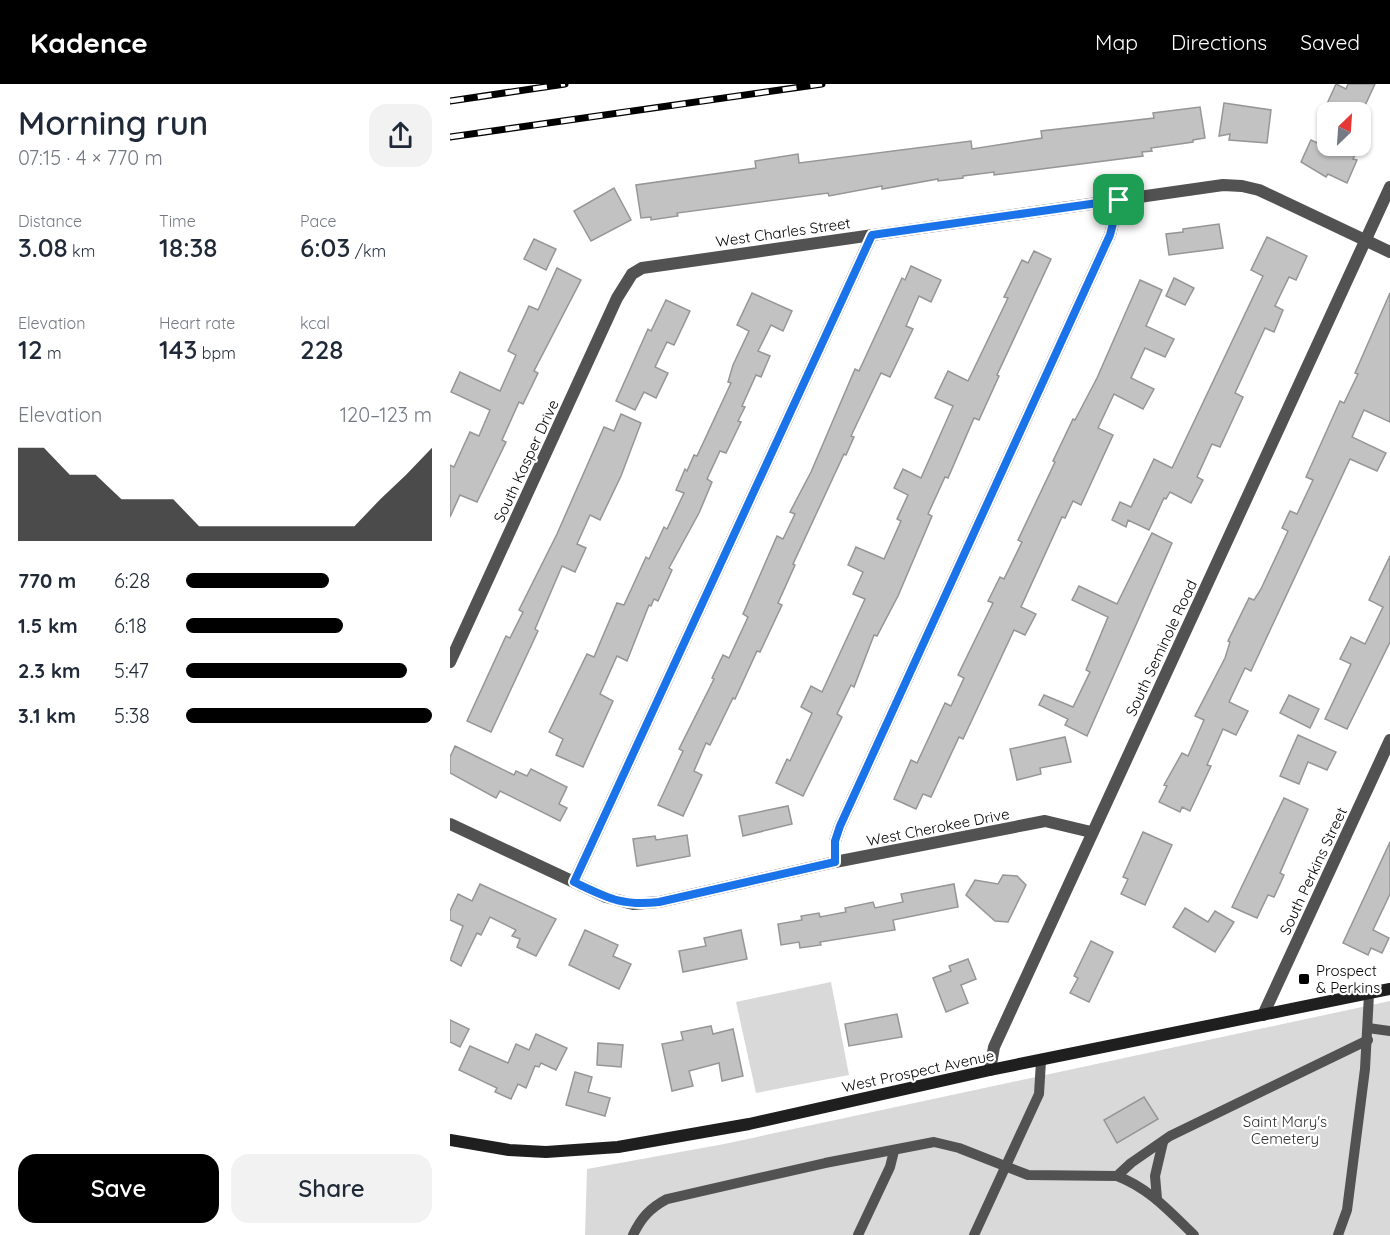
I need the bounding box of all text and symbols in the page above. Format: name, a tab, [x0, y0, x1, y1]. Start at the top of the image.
text: Kadence	[30, 25, 148, 60]
text: Map	[1095, 29, 1138, 55]
text: Directions	[1171, 29, 1267, 55]
text: Saved	[1300, 29, 1360, 55]
text: Morning run	[18, 102, 208, 143]
north arrow	[1317, 102, 1371, 156]
map controls	[1317, 102, 1371, 156]
button: share	[369, 104, 432, 167]
text: 07:15 · 4 × 770 m	[18, 145, 163, 170]
pin	[1093, 174, 1144, 225]
icon: arrive	[1102, 183, 1135, 216]
text: Distance	[18, 211, 82, 231]
text: Time	[159, 211, 196, 231]
text: Pace	[300, 211, 336, 231]
street label: West Charles Street	[714, 213, 852, 251]
text: 3.08	[18, 231, 68, 264]
text: 18:38	[159, 231, 218, 264]
text: 6:03	[300, 231, 350, 264]
text: km	[68, 241, 95, 261]
text: /km	[350, 241, 386, 261]
text: Elevation	[18, 313, 85, 333]
text: Heart rate	[159, 313, 235, 333]
text: kcal	[300, 313, 330, 333]
text: 12	[18, 333, 43, 366]
text: 143	[159, 333, 197, 366]
text: 228	[300, 333, 344, 366]
text: m	[43, 343, 62, 363]
text: bpm	[197, 343, 236, 363]
street label: South Kasper Drive	[489, 396, 563, 526]
text: Elevation	[18, 402, 102, 427]
text: 120–123 m	[340, 402, 432, 427]
text: 770 m	[18, 568, 76, 593]
text: 6:28	[114, 568, 150, 593]
street label: South Seminole Road	[1121, 577, 1201, 719]
text: 1.5 km	[18, 613, 78, 638]
text: 6:18	[114, 613, 147, 638]
text: 2.3 km	[18, 658, 81, 683]
text: 5:47	[114, 658, 149, 683]
text: 3.1 km	[18, 703, 76, 728]
text: 5:38	[114, 703, 150, 728]
street label: West Cherokee Drive	[865, 804, 1011, 850]
street label: South Perkins Street	[1275, 804, 1351, 938]
place label: Prospect & Perkins	[1316, 961, 1380, 997]
marker: Prospect & Perkins	[1297, 972, 1311, 986]
street label: West Prospect Avenue	[840, 1046, 996, 1096]
park label: Saint Mary's Cemetery	[1243, 1112, 1327, 1148]
button: Save	[18, 1154, 219, 1223]
button: Share	[231, 1154, 432, 1223]

